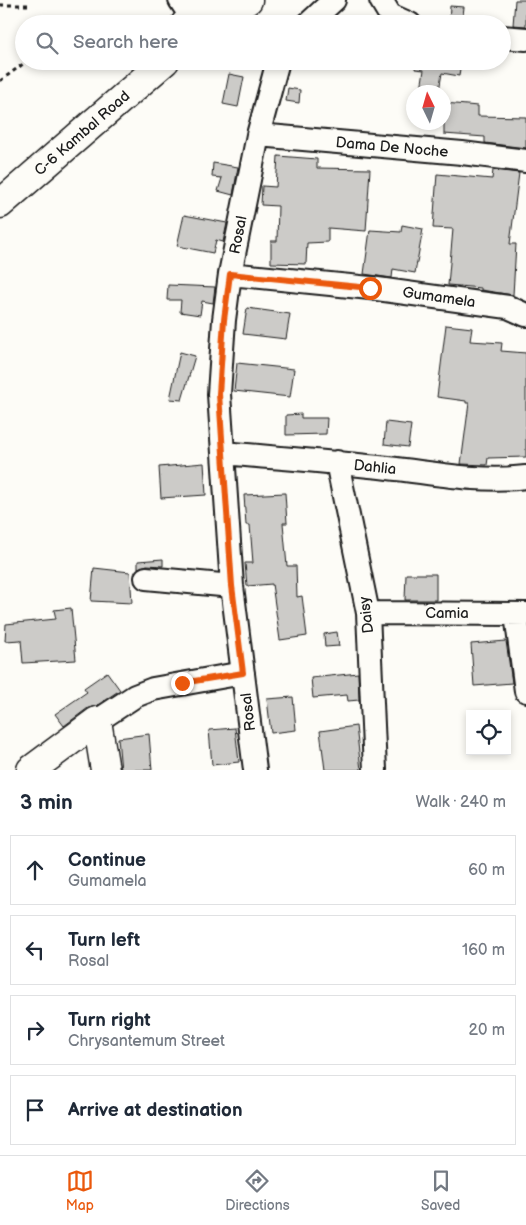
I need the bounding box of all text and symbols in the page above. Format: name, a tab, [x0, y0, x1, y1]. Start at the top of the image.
search box	[15, 15, 511, 70]
icon: search	[33, 29, 61, 57]
text: Search here	[73, 31, 178, 54]
north arrow	[406, 85, 451, 130]
street label: C-6 Kambal Road	[31, 87, 134, 180]
street label: Dama De Noche	[335, 133, 449, 162]
street label: Rosal	[225, 214, 251, 256]
route start	[359, 277, 382, 300]
street label: Gumamela	[401, 283, 477, 312]
street label: Dahlia	[353, 456, 397, 479]
street label: Daisy	[355, 595, 378, 634]
street label: Camia	[425, 604, 469, 623]
route end	[171, 672, 194, 695]
street label: Rosal	[237, 692, 260, 732]
map controls	[466, 710, 511, 755]
button: locate	[466, 710, 511, 755]
text: 3 min	[20, 790, 73, 815]
text: Walk · 240 m	[416, 793, 506, 812]
text: Continue	[68, 849, 146, 872]
icon: ahead	[21, 856, 49, 884]
text: 60 m	[468, 861, 505, 880]
text: Gumamela	[68, 872, 146, 891]
text: Turn left	[68, 929, 140, 952]
icon: left	[21, 936, 49, 964]
text: 160 m	[462, 941, 505, 960]
text: Rosal	[68, 952, 109, 971]
text: Turn right	[68, 1009, 151, 1032]
icon: right	[21, 1016, 49, 1044]
text: 20 m	[469, 1021, 505, 1040]
text: Chrysantemum Street	[68, 1032, 225, 1051]
icon: arrive	[21, 1096, 49, 1124]
text: Arrive at destination	[68, 1099, 243, 1122]
tab: Map	[66, 1167, 94, 1214]
tab: Directions	[225, 1167, 290, 1214]
tab: Saved	[421, 1167, 460, 1214]

